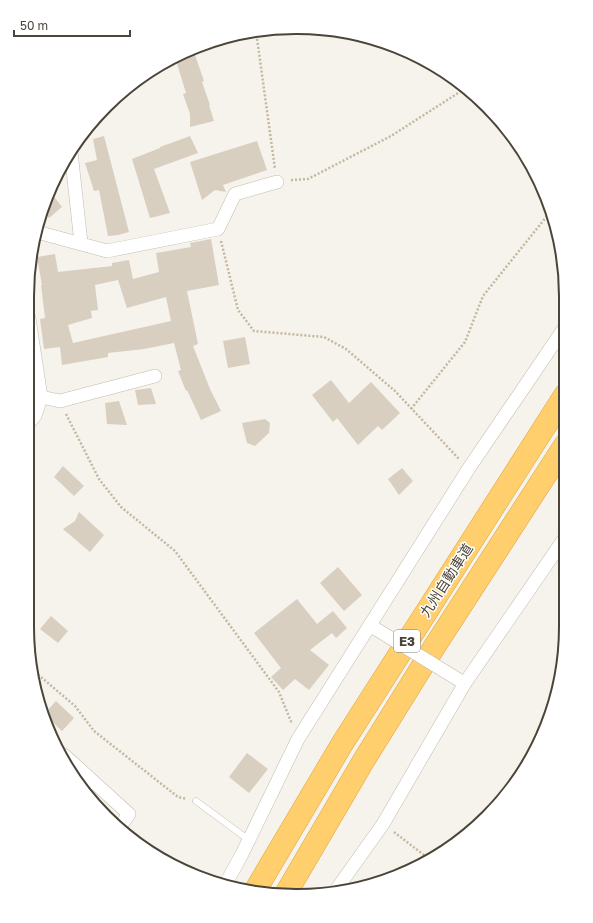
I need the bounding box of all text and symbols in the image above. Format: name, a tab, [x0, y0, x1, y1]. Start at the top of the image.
scale bar	[14, 12, 130, 38]
text: 50 m	[20, 18, 48, 33]
street label: 九州自動車道	[416, 540, 476, 620]
road number: E3	[394, 630, 420, 652]

